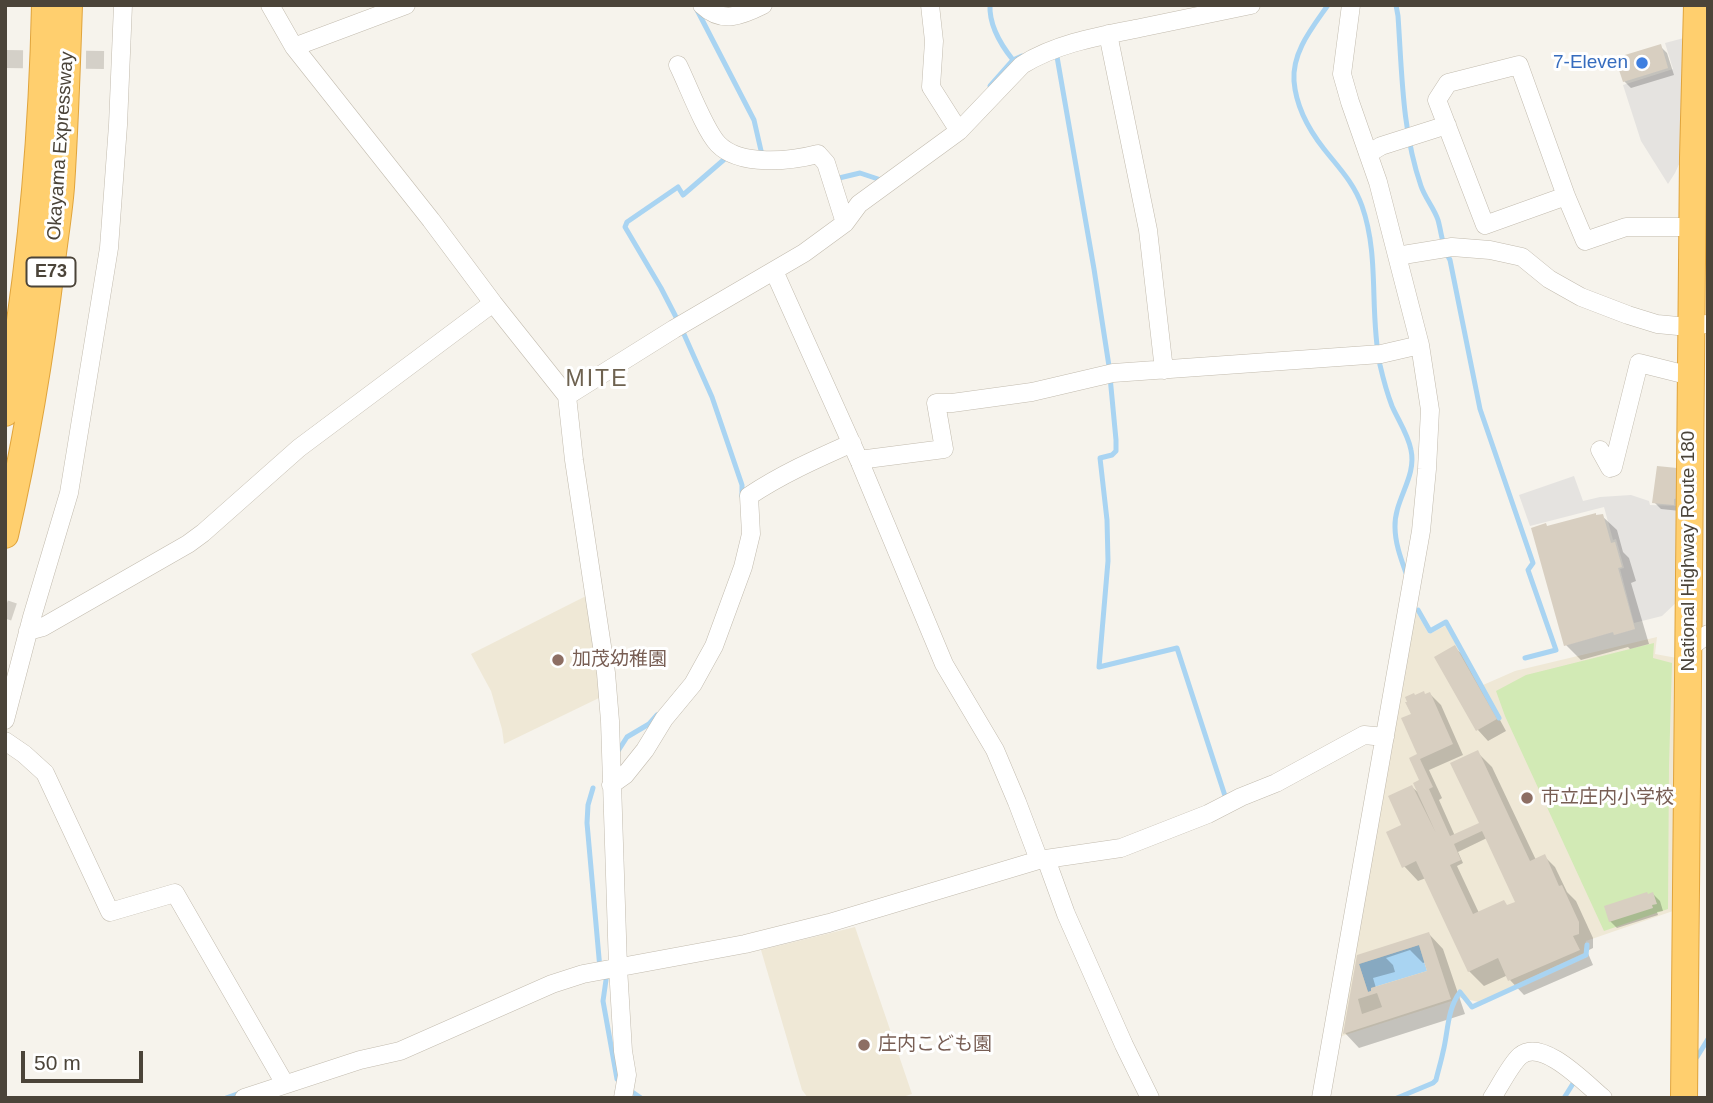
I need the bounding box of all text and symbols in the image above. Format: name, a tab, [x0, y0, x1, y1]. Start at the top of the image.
street label: Okayama Expressway	[43, 51, 79, 241]
place label: 7-Eleven	[1553, 52, 1628, 74]
marker: 7-Eleven	[1634, 55, 1650, 71]
road number: E73	[26, 258, 76, 286]
district label: MITE	[566, 366, 628, 394]
street label: National Highway Route 180	[1678, 431, 1700, 671]
place label: 加茂幼稚園	[572, 649, 667, 671]
marker: 加茂幼稚園	[550, 652, 566, 668]
place label: 市立庄内小学校	[1541, 787, 1674, 809]
marker: 市立庄内小学校	[1519, 790, 1535, 806]
place label: 庄内こども園	[878, 1034, 992, 1056]
scale bar	[24, 1036, 147, 1080]
marker: 庄内こども園	[856, 1037, 872, 1053]
text: 50 m	[34, 1051, 81, 1074]

